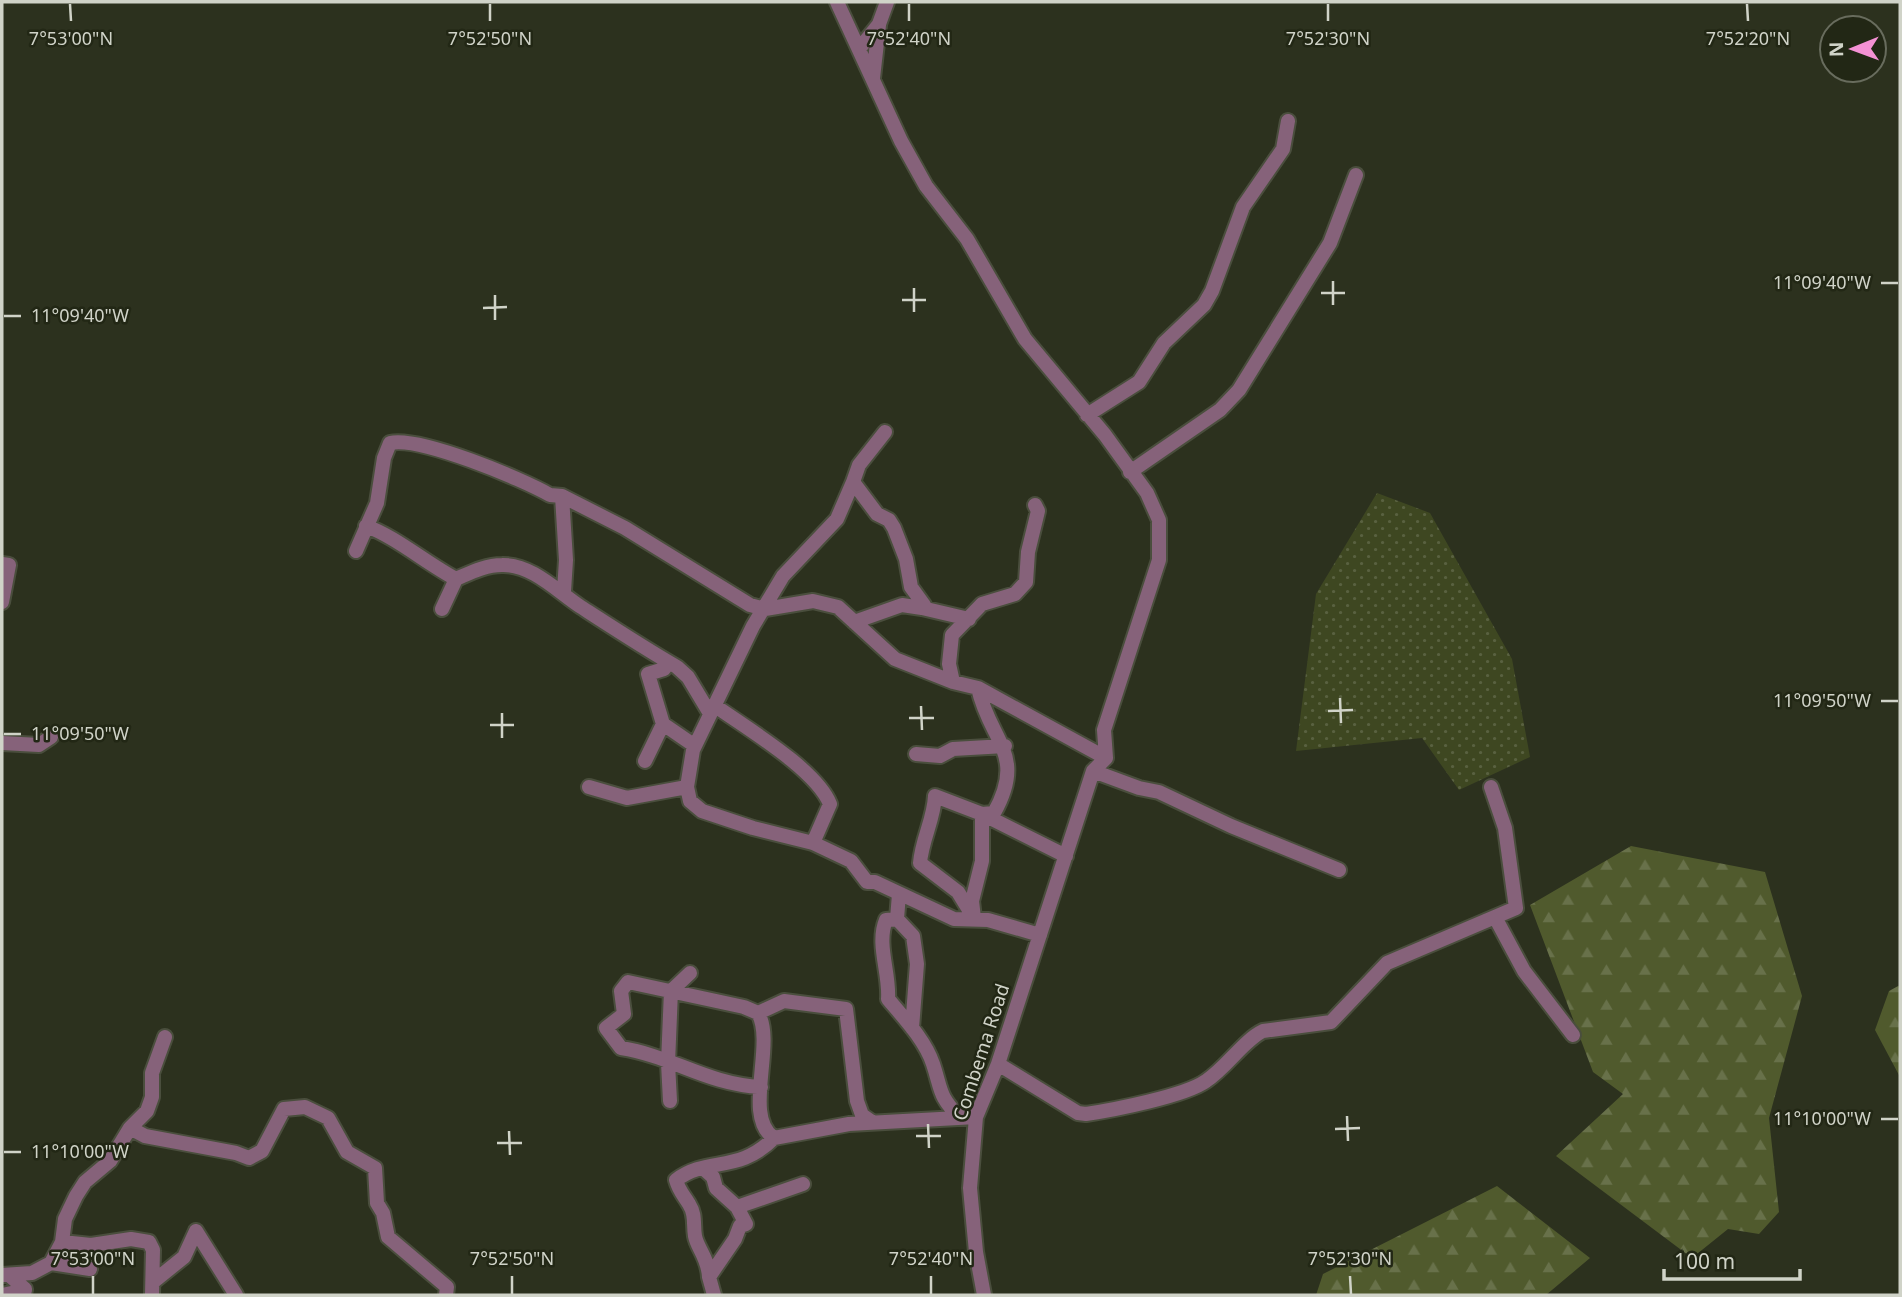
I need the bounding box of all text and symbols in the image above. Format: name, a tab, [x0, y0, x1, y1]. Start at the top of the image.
north arrow	[1818, 14, 1888, 84]
text: 7°53'00"N	[29, 26, 113, 50]
text: 7°52'50"N	[448, 26, 532, 50]
text: 7°52'40"N	[867, 26, 951, 50]
text: 7°52'30"N	[1286, 26, 1370, 50]
text: 7°52'20"N	[1706, 26, 1790, 50]
text: N	[1823, 41, 1849, 57]
text: 11°09'40"W	[1773, 270, 1871, 294]
text: 11°09'40"W	[31, 303, 129, 327]
text: 11°09'50"W	[1773, 688, 1871, 712]
text: 11°09'50"W	[31, 721, 129, 745]
street label: Combema Road	[947, 980, 1015, 1124]
text: 11°10'00"W	[1773, 1106, 1871, 1130]
text: 11°10'00"W	[31, 1139, 129, 1163]
scale bar	[1664, 1238, 1800, 1282]
text: 7°53'00"N	[51, 1246, 135, 1270]
text: 7°52'50"N	[470, 1246, 554, 1270]
text: 7°52'40"N	[889, 1246, 973, 1270]
text: 7°52'30"N	[1308, 1246, 1392, 1270]
text: 100 m	[1674, 1247, 1735, 1275]

